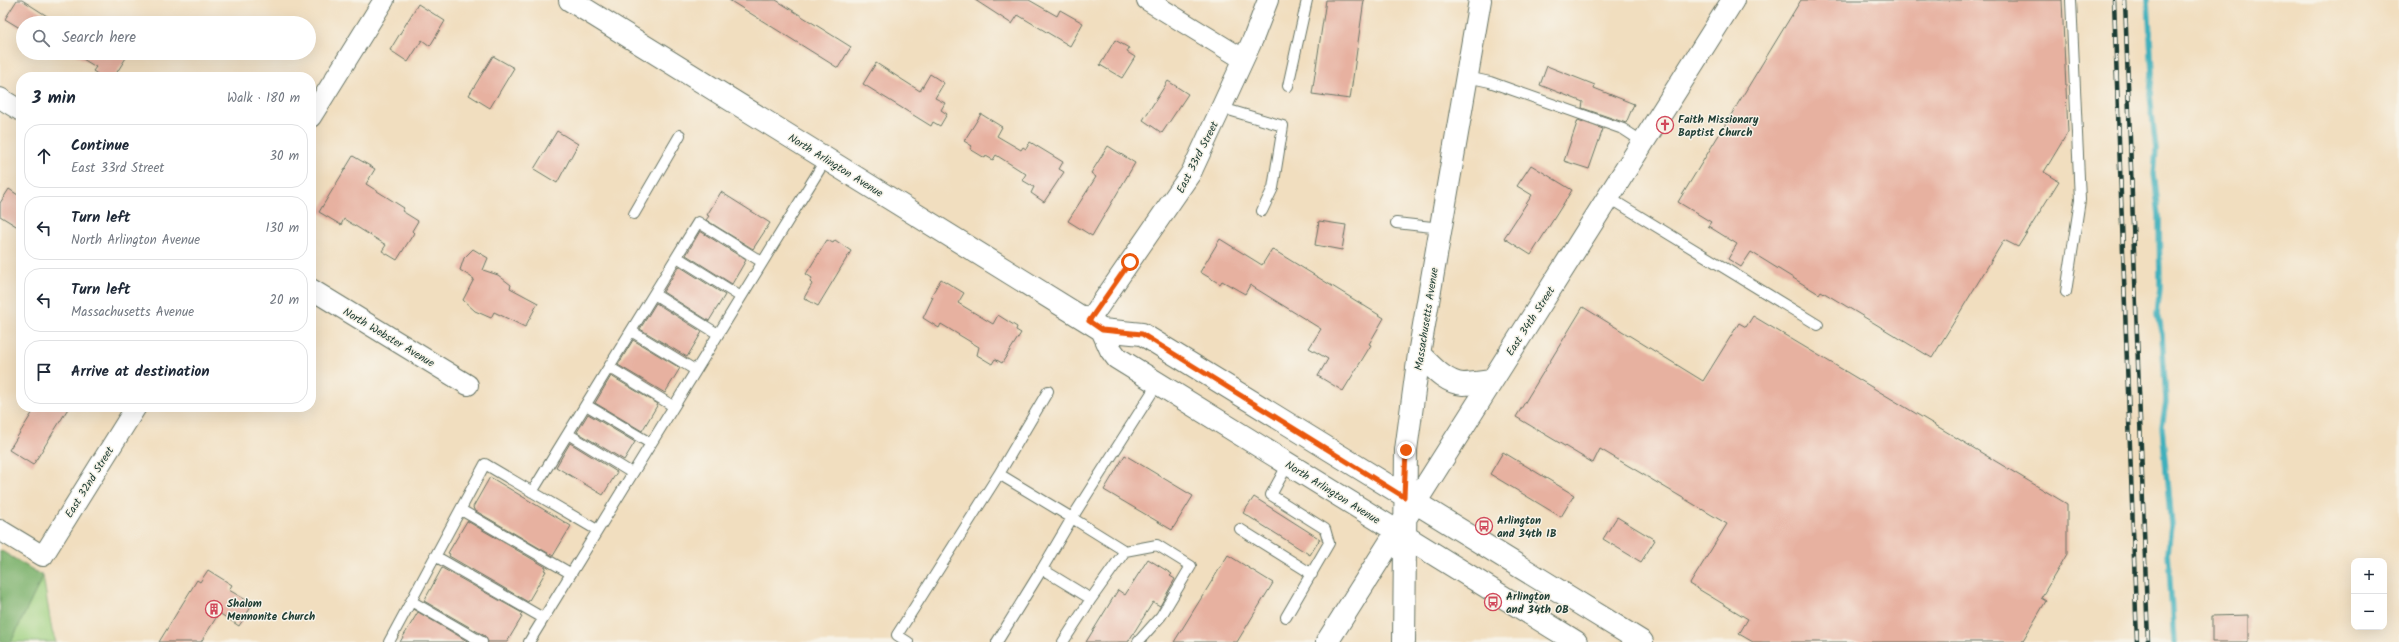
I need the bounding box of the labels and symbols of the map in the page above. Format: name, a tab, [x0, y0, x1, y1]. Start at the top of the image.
place label: Faith Missionary Baptist Church	[1678, 111, 1759, 142]
church icon: Faith Missionary Baptist Church	[1655, 115, 1675, 135]
street label: East 33rd Street	[1172, 118, 1224, 197]
street label: North Arlington Avenue	[784, 129, 887, 202]
route start	[1121, 253, 1139, 271]
street label: Massachusetts Avenue	[1410, 266, 1444, 372]
street label: East 34th Street	[1502, 283, 1561, 360]
street label: North Webster Avenue	[339, 303, 438, 372]
route end	[1397, 441, 1415, 459]
street label: East 32nd Street	[61, 443, 119, 522]
street label: North Arlington Avenue	[1281, 456, 1384, 529]
place label: Arlington and 34th IB	[1497, 512, 1557, 543]
bus stop icon: Arlington and 34th IB	[1474, 516, 1494, 536]
place label: Arlington and 34th OB	[1506, 588, 1569, 619]
bus stop icon: Arlington and 34th OB	[1483, 592, 1503, 612]
place label: Shalom Mennonite Church	[227, 595, 315, 626]
building icon: Shalom Mennonite Church	[204, 599, 224, 619]

